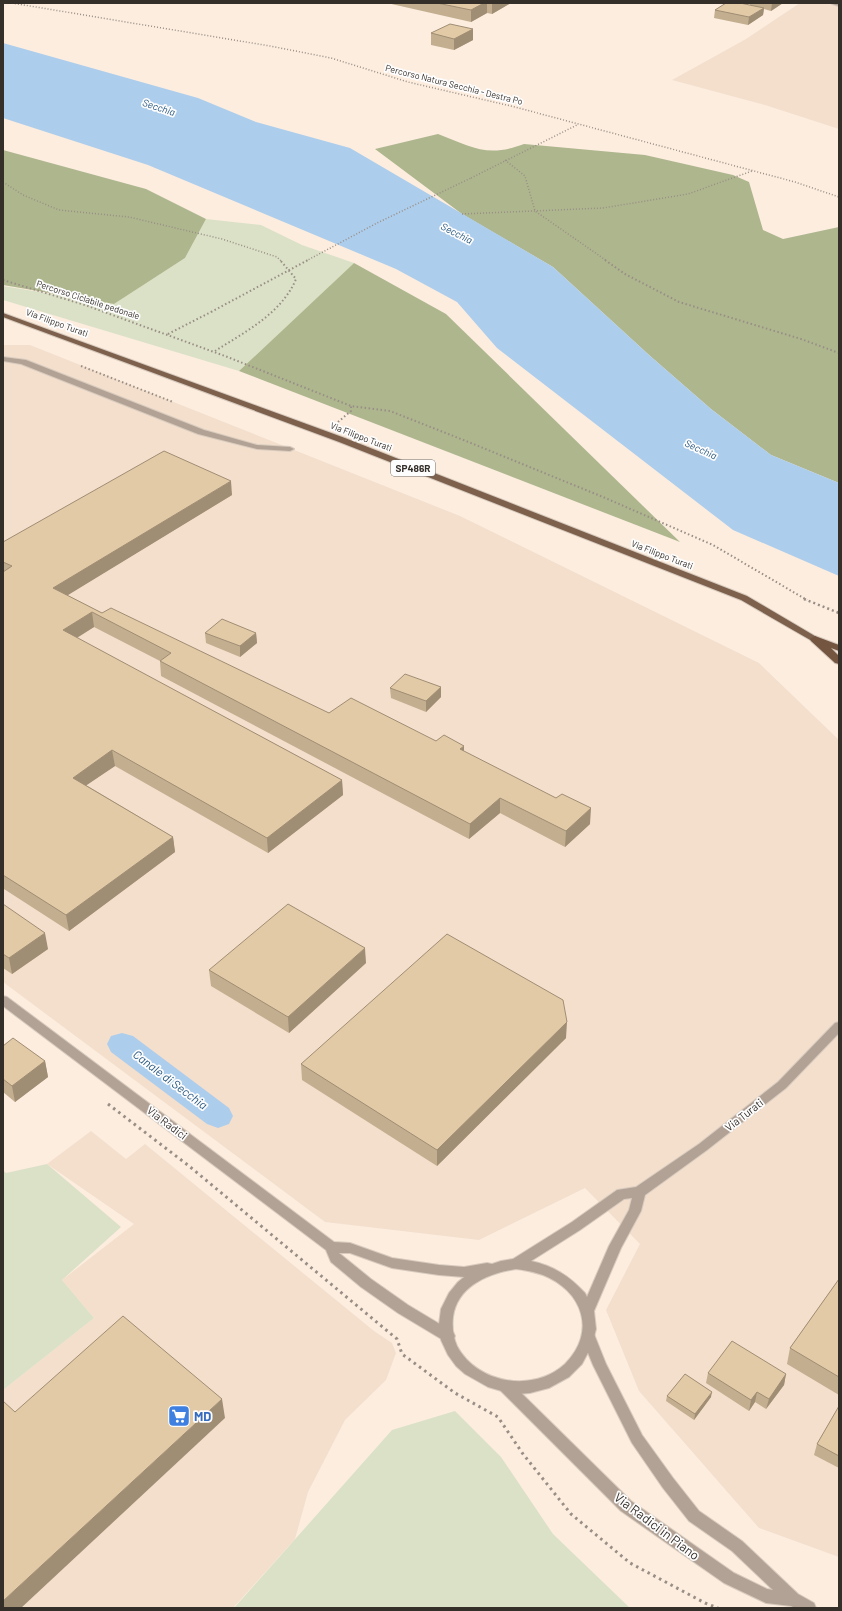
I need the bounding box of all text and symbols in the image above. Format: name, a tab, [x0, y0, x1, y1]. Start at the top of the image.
street label: Percorso Natura Secchia - Destra Po	[384, 62, 524, 107]
water label: Secchia	[141, 96, 177, 118]
water label: Secchia	[439, 220, 475, 246]
street label: Percorso Ciclabile pedonale	[35, 278, 141, 321]
street label: Via Filippo Turati	[25, 306, 90, 339]
street label: Via Filippo Turati	[329, 420, 394, 453]
water label: Secchia	[683, 437, 719, 461]
road number: SP486R	[391, 460, 435, 476]
street label: Via Filippo Turati	[630, 538, 695, 571]
water label: Canale di Secchia	[131, 1047, 211, 1112]
street label: Via Turati	[722, 1095, 766, 1134]
street label: Via Radici	[145, 1103, 190, 1142]
supermarket icon: MD	[166, 1403, 192, 1429]
place label: MD	[194, 1408, 211, 1424]
street label: Via Radici in Piano	[611, 1489, 703, 1563]

